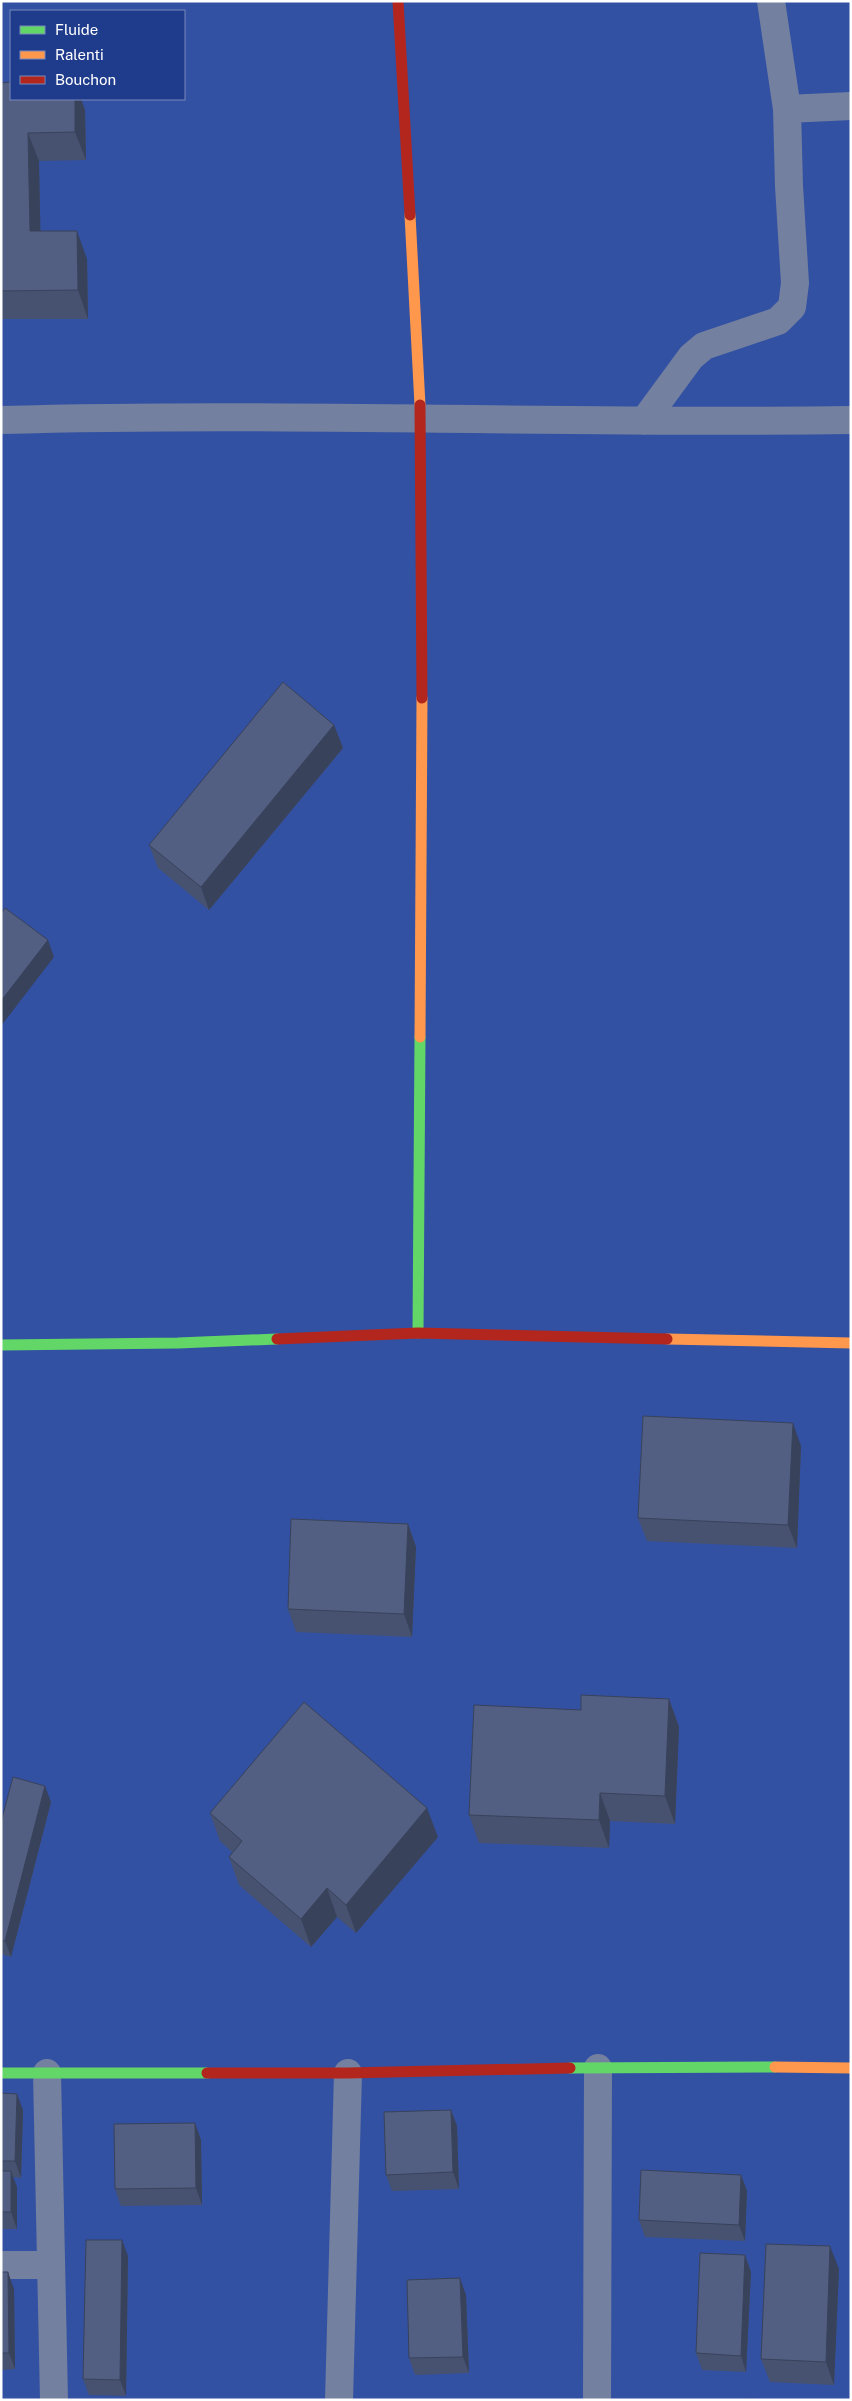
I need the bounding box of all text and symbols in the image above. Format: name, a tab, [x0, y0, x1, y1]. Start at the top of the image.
legend	[10, 10, 185, 100]
text: Fluide	[55, 21, 98, 38]
text: Ralenti	[55, 46, 104, 63]
text: Bouchon	[55, 71, 116, 88]

